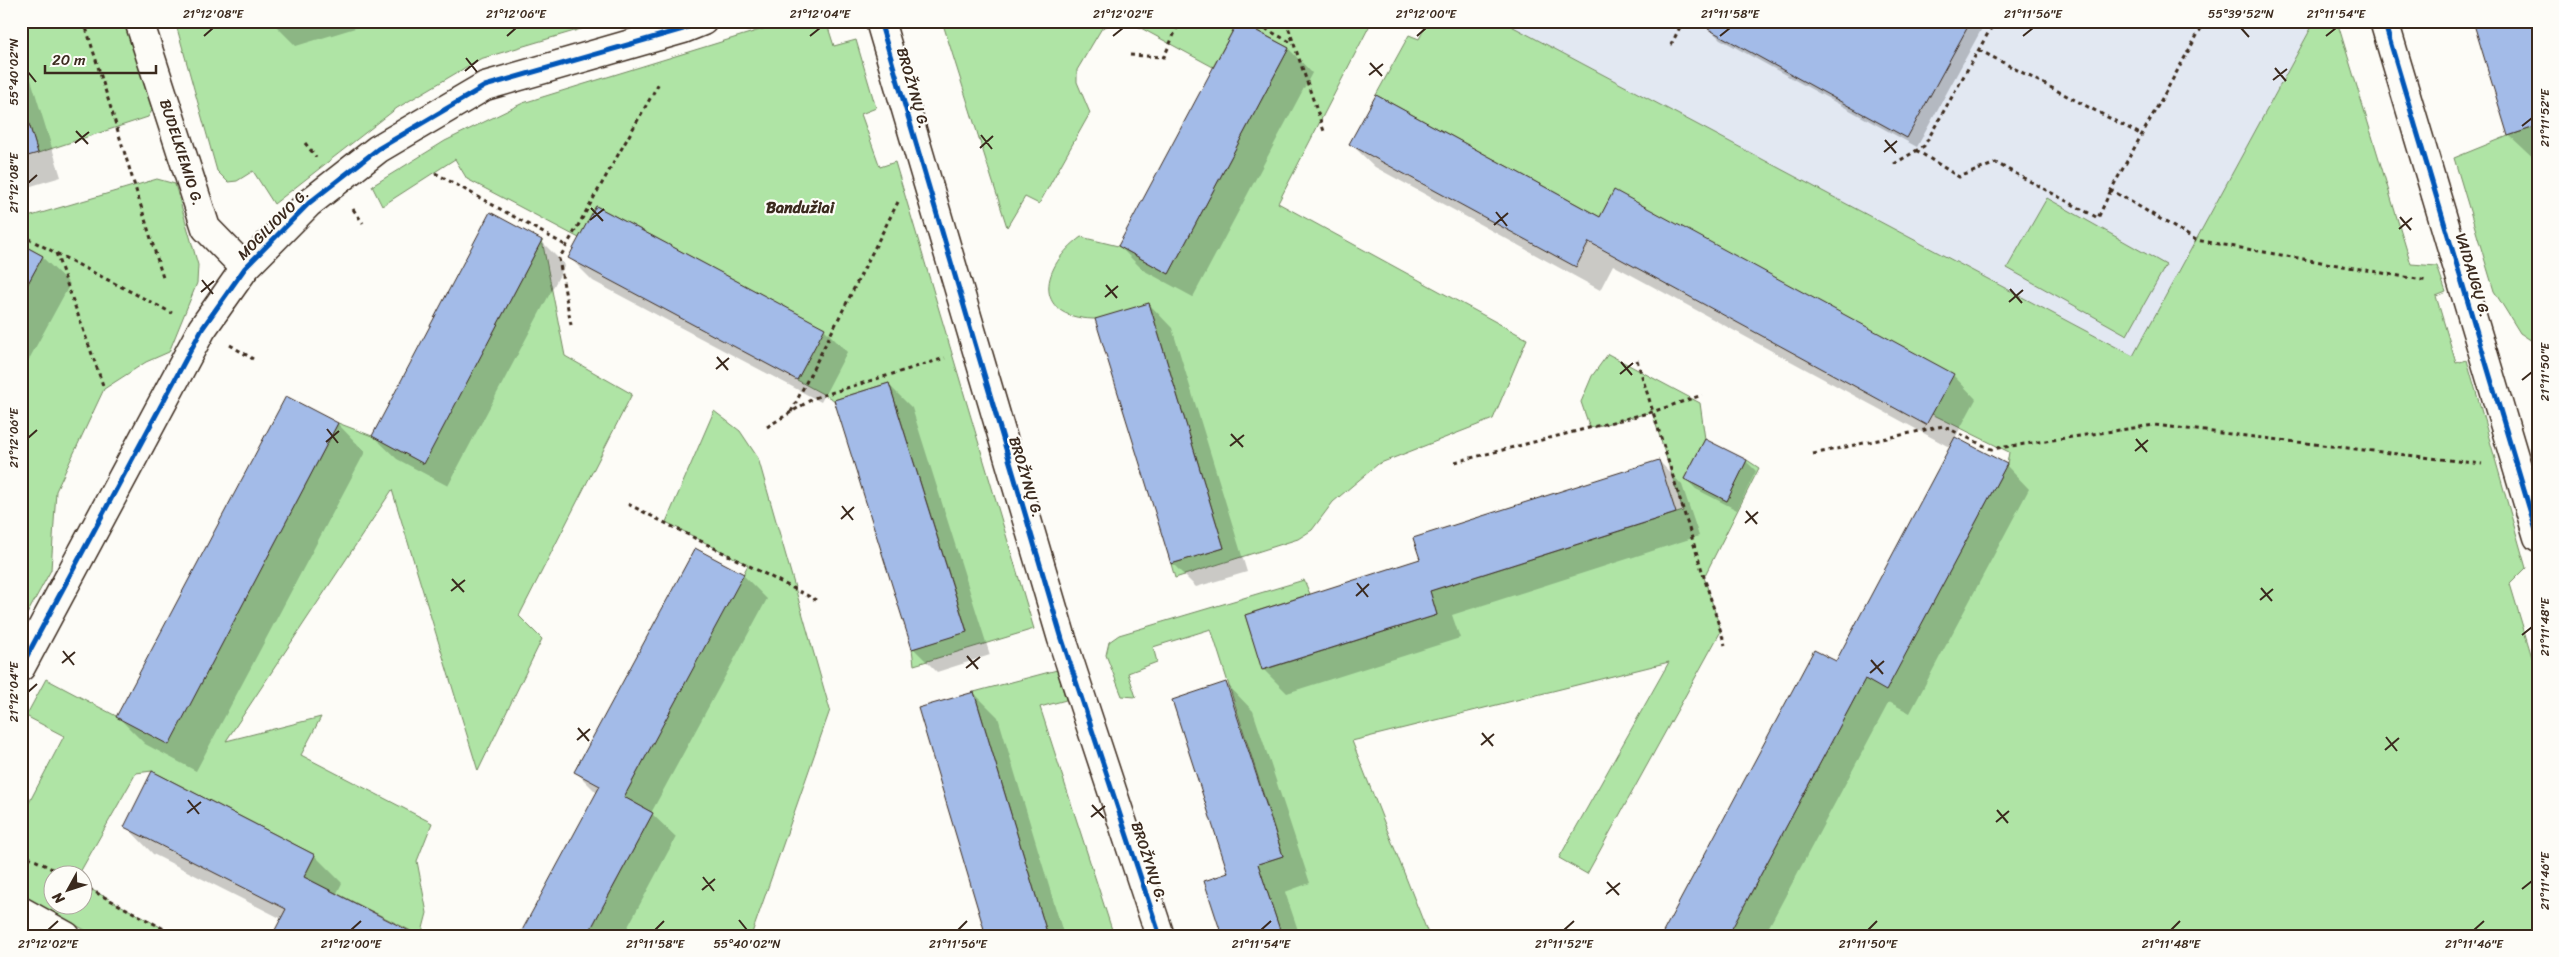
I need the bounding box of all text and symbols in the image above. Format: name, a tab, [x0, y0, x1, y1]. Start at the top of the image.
text: 21°12'08"E	[183, 3, 244, 25]
text: 21°12'06"E	[486, 3, 547, 25]
text: 21°12'04"E	[790, 3, 852, 25]
text: 21°12'02"E	[1093, 3, 1154, 25]
text: 21°12'00"E	[1396, 3, 1458, 25]
text: 21°11'58"E	[1701, 3, 1760, 25]
text: 21°11'56"E	[2004, 3, 2063, 25]
text: 55°39'52"N	[2208, 3, 2275, 25]
text: 21°11'54"E	[2307, 3, 2367, 25]
text: 55°40'02"N	[3, 38, 25, 106]
scale bar	[45, 42, 156, 74]
street label: BROŽYNŲ G.	[889, 44, 937, 132]
text: 20 m	[52, 47, 86, 73]
text: 21°11'52"E	[2534, 88, 2556, 147]
street label: BUDELKIEMIO G.	[152, 96, 211, 209]
text: 21°12'08"E	[3, 152, 25, 213]
street label: MOGILIOVO G.	[231, 182, 315, 266]
district label: Bandužiai	[766, 193, 836, 222]
street label: VAIDAUGŲ G.	[2448, 230, 2498, 320]
text: 21°11'50"E	[2534, 341, 2556, 401]
text: 21°12'06"E	[3, 407, 25, 468]
street label: BROŽYNŲ G.	[1001, 433, 1051, 521]
text: 21°11'48"E	[2534, 596, 2556, 656]
text: 21°12'04"E	[3, 660, 25, 722]
street label: BROŽYNŲ G.	[1124, 818, 1174, 906]
text: 21°11'46"E	[2534, 851, 2556, 910]
north arrow	[42, 864, 92, 914]
text: N	[46, 886, 72, 911]
text: 21°12'02"E	[18, 933, 79, 955]
text: 21°12'00"E	[321, 933, 383, 955]
text: 21°11'58"E	[626, 933, 685, 955]
text: 55°40'02"N	[713, 933, 781, 955]
text: 21°11'56"E	[929, 933, 988, 955]
text: 21°11'54"E	[1232, 933, 1292, 955]
text: 21°11'52"E	[1535, 933, 1594, 955]
text: 21°11'50"E	[1839, 933, 1899, 955]
text: 21°11'48"E	[2142, 933, 2202, 955]
text: 21°11'46"E	[2445, 933, 2504, 955]

